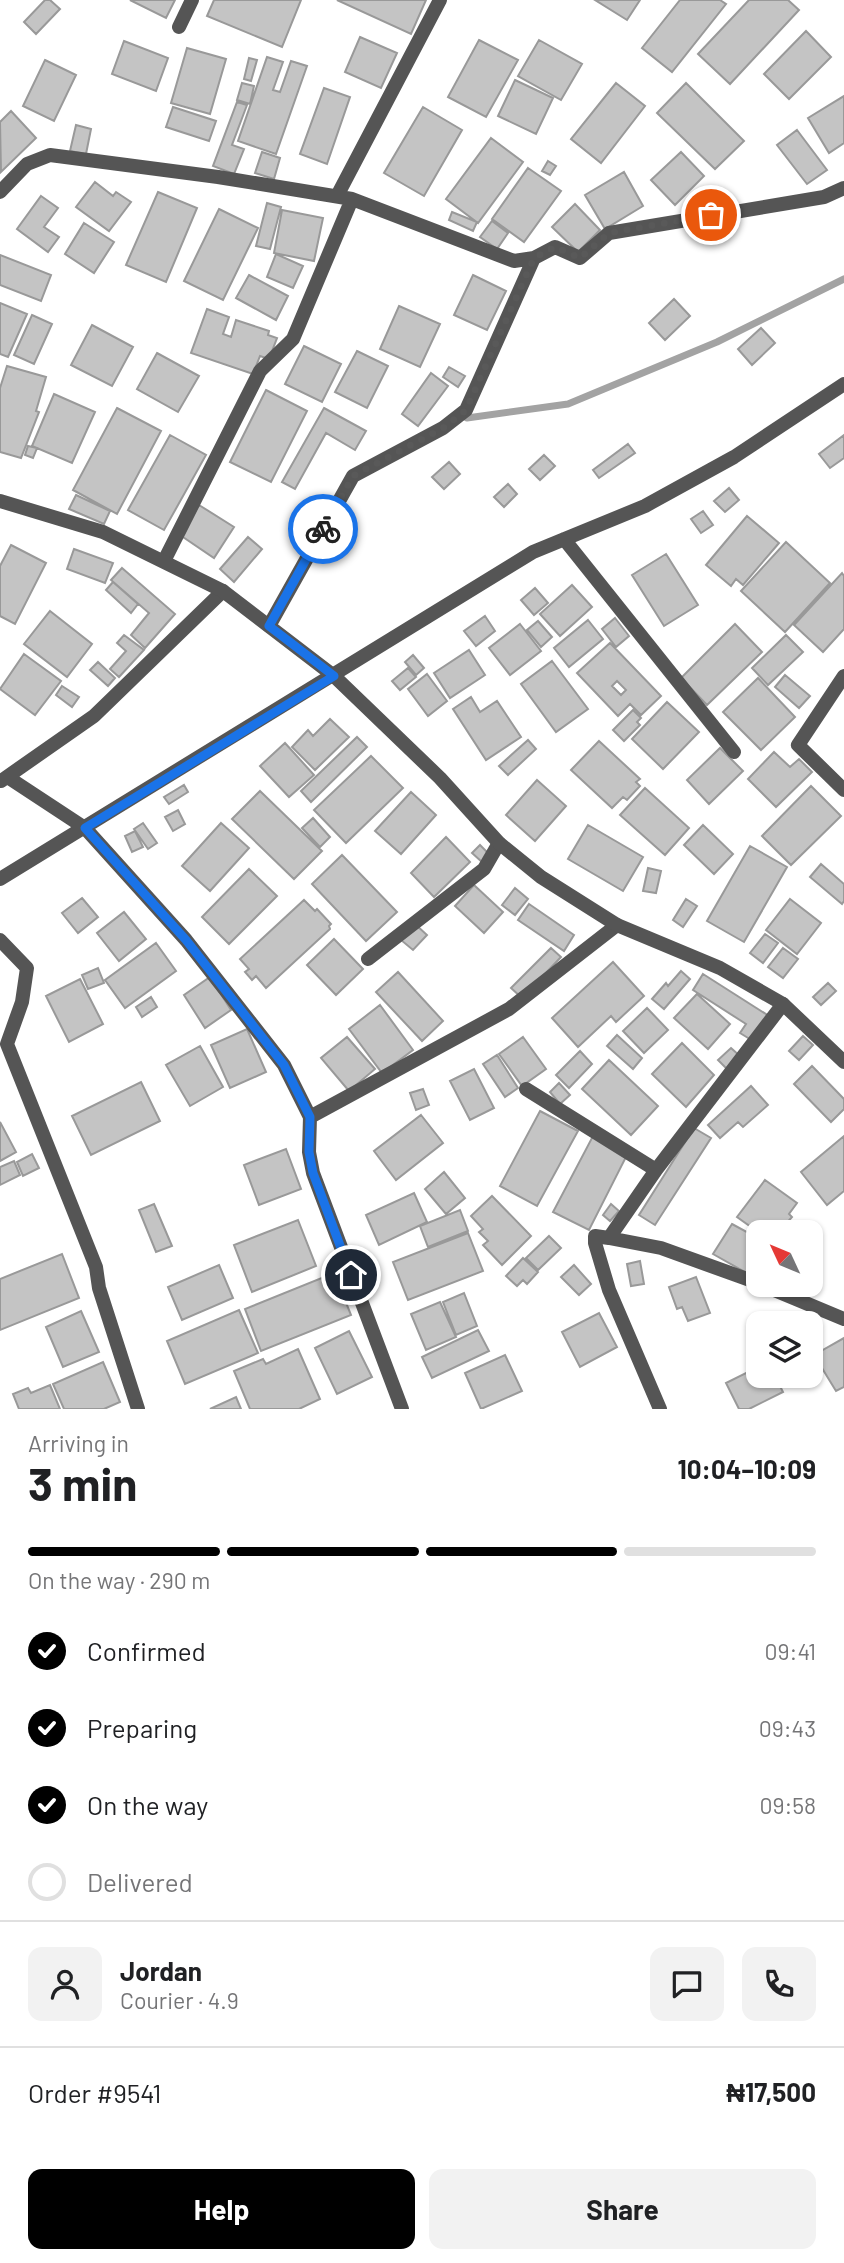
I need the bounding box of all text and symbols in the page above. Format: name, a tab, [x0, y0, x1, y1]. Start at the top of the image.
pin	[681, 185, 741, 245]
icon: bag	[692, 196, 730, 234]
courier	[288, 494, 358, 564]
icon: bike	[304, 510, 342, 548]
north arrow	[746, 1220, 822, 1297]
map controls	[746, 1220, 823, 1388]
pin	[321, 1245, 381, 1305]
icon: home	[332, 1256, 370, 1294]
button: layers	[746, 1311, 823, 1388]
text: Arriving in	[28, 1429, 129, 1457]
text: 10:04–10:09	[677, 1453, 816, 1484]
text: 3 min	[28, 1455, 137, 1510]
text: On the way · 290 m	[28, 1566, 210, 1594]
icon: check	[28, 1632, 66, 1670]
text: Confirmed	[87, 1635, 206, 1666]
text: 09:41	[765, 1637, 816, 1665]
icon: check	[28, 1709, 66, 1747]
text: Preparing	[87, 1712, 197, 1743]
text: 09:43	[759, 1714, 816, 1742]
icon: check	[28, 1786, 66, 1824]
text: On the way	[87, 1789, 208, 1820]
text: 09:58	[759, 1791, 816, 1819]
text: Delivered	[87, 1866, 193, 1897]
button: person	[28, 1947, 102, 2021]
button: chat	[650, 1947, 724, 2021]
button: phone	[742, 1947, 816, 2021]
text: Jordan	[120, 1955, 202, 1986]
text: Courier · 4.9	[120, 1986, 239, 2014]
text: ₦17,500	[726, 2076, 816, 2107]
text: Order #9541	[28, 2077, 161, 2108]
button: Help	[28, 2169, 415, 2249]
button: Share	[429, 2169, 816, 2249]

